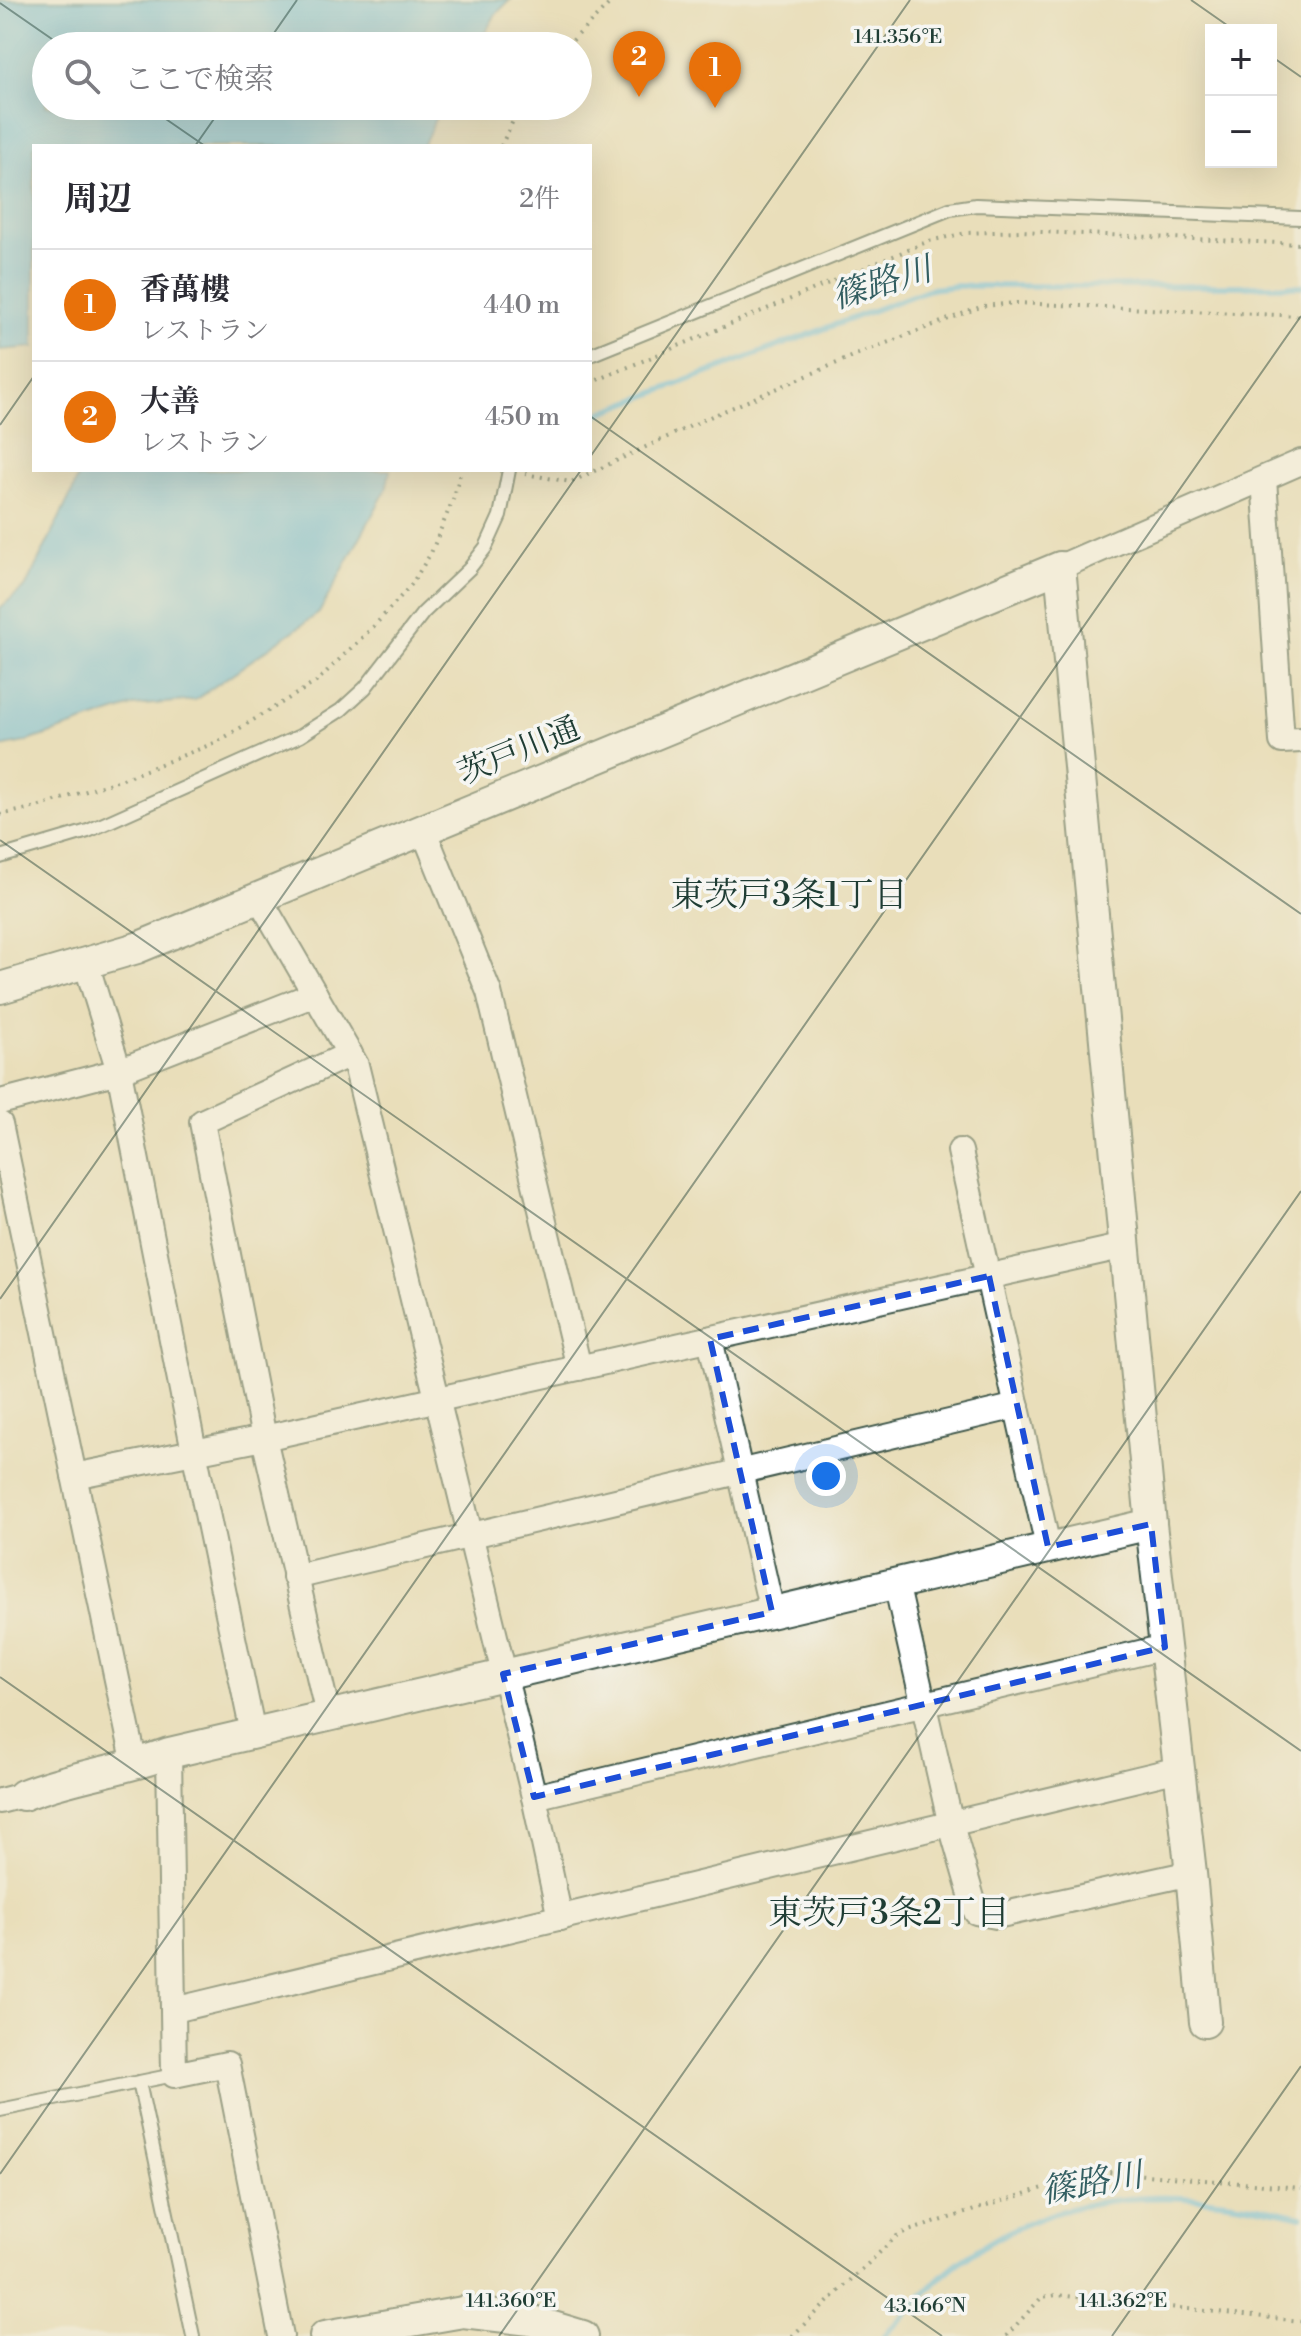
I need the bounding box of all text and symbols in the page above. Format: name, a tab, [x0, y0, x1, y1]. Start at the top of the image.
map controls	[1205, 24, 1277, 168]
button: +	[1205, 24, 1277, 96]
text: 141.356°E	[854, 25, 942, 50]
pin: 2	[613, 31, 665, 97]
search box	[32, 32, 592, 120]
pin: 1	[689, 42, 741, 108]
icon: search	[60, 54, 104, 98]
text: ここで検索	[124, 61, 274, 99]
button: −	[1205, 96, 1277, 168]
text: 周辺	[64, 179, 132, 221]
text: 2件	[519, 183, 560, 215]
water label: 篠路川	[827, 248, 941, 319]
text: 香萬樓	[140, 271, 230, 309]
text: 1	[84, 289, 96, 321]
text: 440 m	[483, 289, 560, 321]
text: レストラン	[140, 315, 269, 347]
text: 大善	[140, 383, 200, 421]
text: 2	[82, 401, 98, 433]
text: 450 m	[485, 401, 560, 433]
text: レストラン	[140, 427, 269, 459]
street label: 茨戸川通	[452, 708, 586, 794]
district label: 東茨戸3条1丁目	[670, 875, 908, 917]
your location	[806, 1456, 846, 1496]
district label: 東茨戸3条2丁目	[768, 1893, 1010, 1935]
water label: 篠路川	[1038, 2154, 1150, 2214]
text: 141.360°E	[466, 2289, 556, 2314]
text: 141.362°E	[1079, 2289, 1167, 2314]
text: 43.166°N	[884, 2294, 966, 2319]

